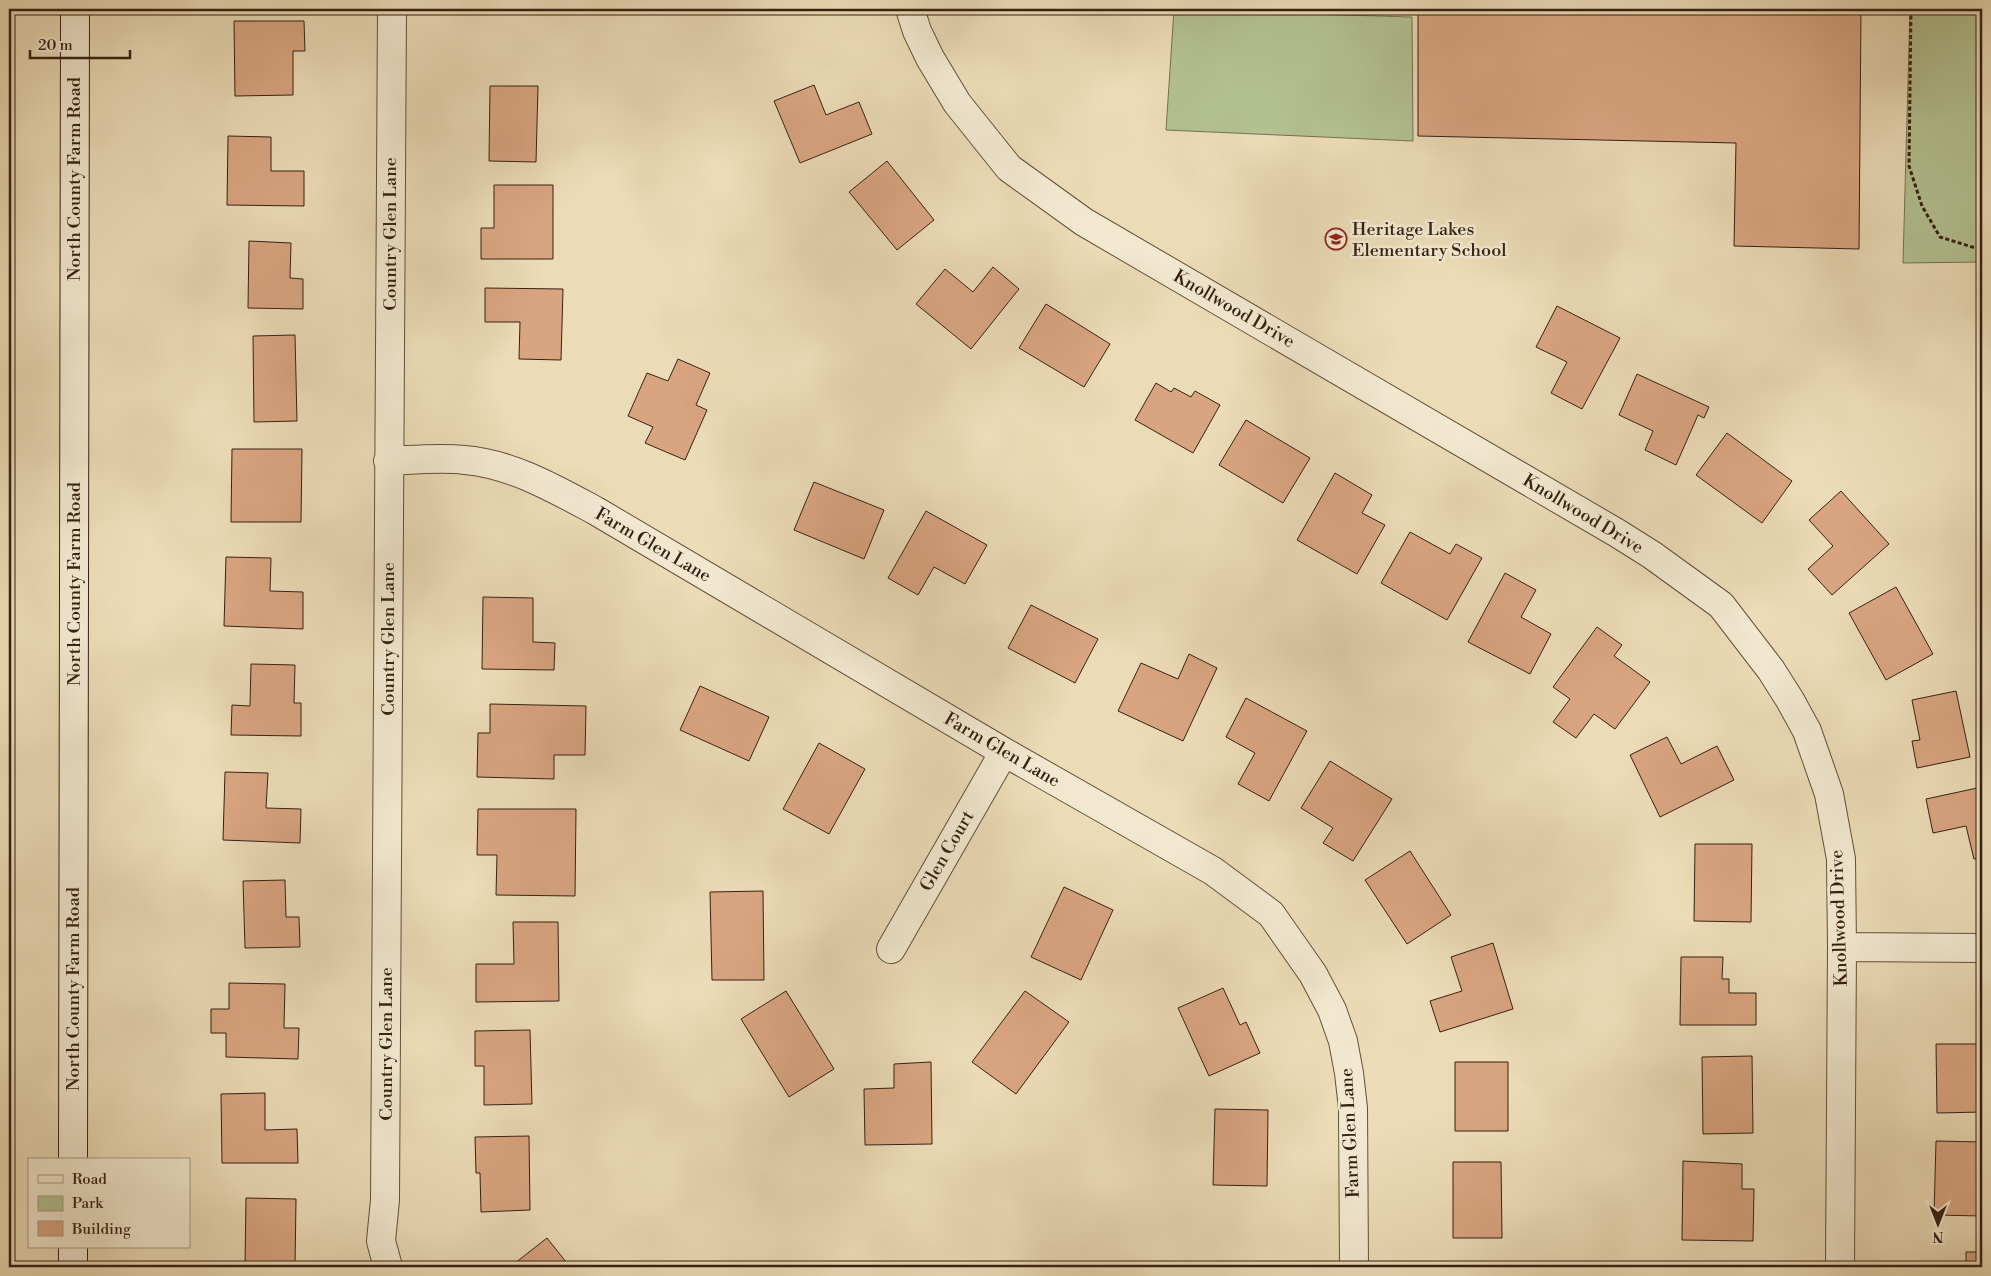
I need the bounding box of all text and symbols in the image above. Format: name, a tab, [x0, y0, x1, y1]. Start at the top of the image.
scale bar	[30, 28, 130, 60]
text: 20 m	[38, 36, 73, 55]
street label: North County Farm Road	[63, 76, 86, 281]
street label: Country Glen Lane	[379, 157, 402, 311]
place label: Heritage Lakes Elementary School	[1352, 218, 1507, 262]
school or university icon: Heritage Lakes Elementary School	[1324, 227, 1348, 251]
street label: Knollwood Drive	[1169, 265, 1299, 353]
street label: Knollwood Drive	[1518, 469, 1648, 559]
street label: North County Farm Road	[63, 481, 86, 686]
street label: Farm Glen Lane	[591, 502, 715, 588]
street label: Country Glen Lane	[377, 562, 400, 716]
street label: Farm Glen Lane	[940, 707, 1064, 793]
street label: Glen Court	[915, 806, 980, 896]
street label: Knollwood Drive	[1825, 849, 1853, 987]
street label: North County Farm Road	[62, 886, 85, 1091]
street label: Country Glen Lane	[375, 967, 398, 1121]
street label: Farm Glen Lane	[1335, 1067, 1365, 1199]
legend	[28, 1158, 190, 1248]
text: Road	[72, 1170, 107, 1189]
text: Park	[72, 1194, 104, 1213]
north arrow	[1914, 1198, 1964, 1248]
text: Building	[71, 1220, 131, 1239]
text: N	[1932, 1227, 1944, 1245]

